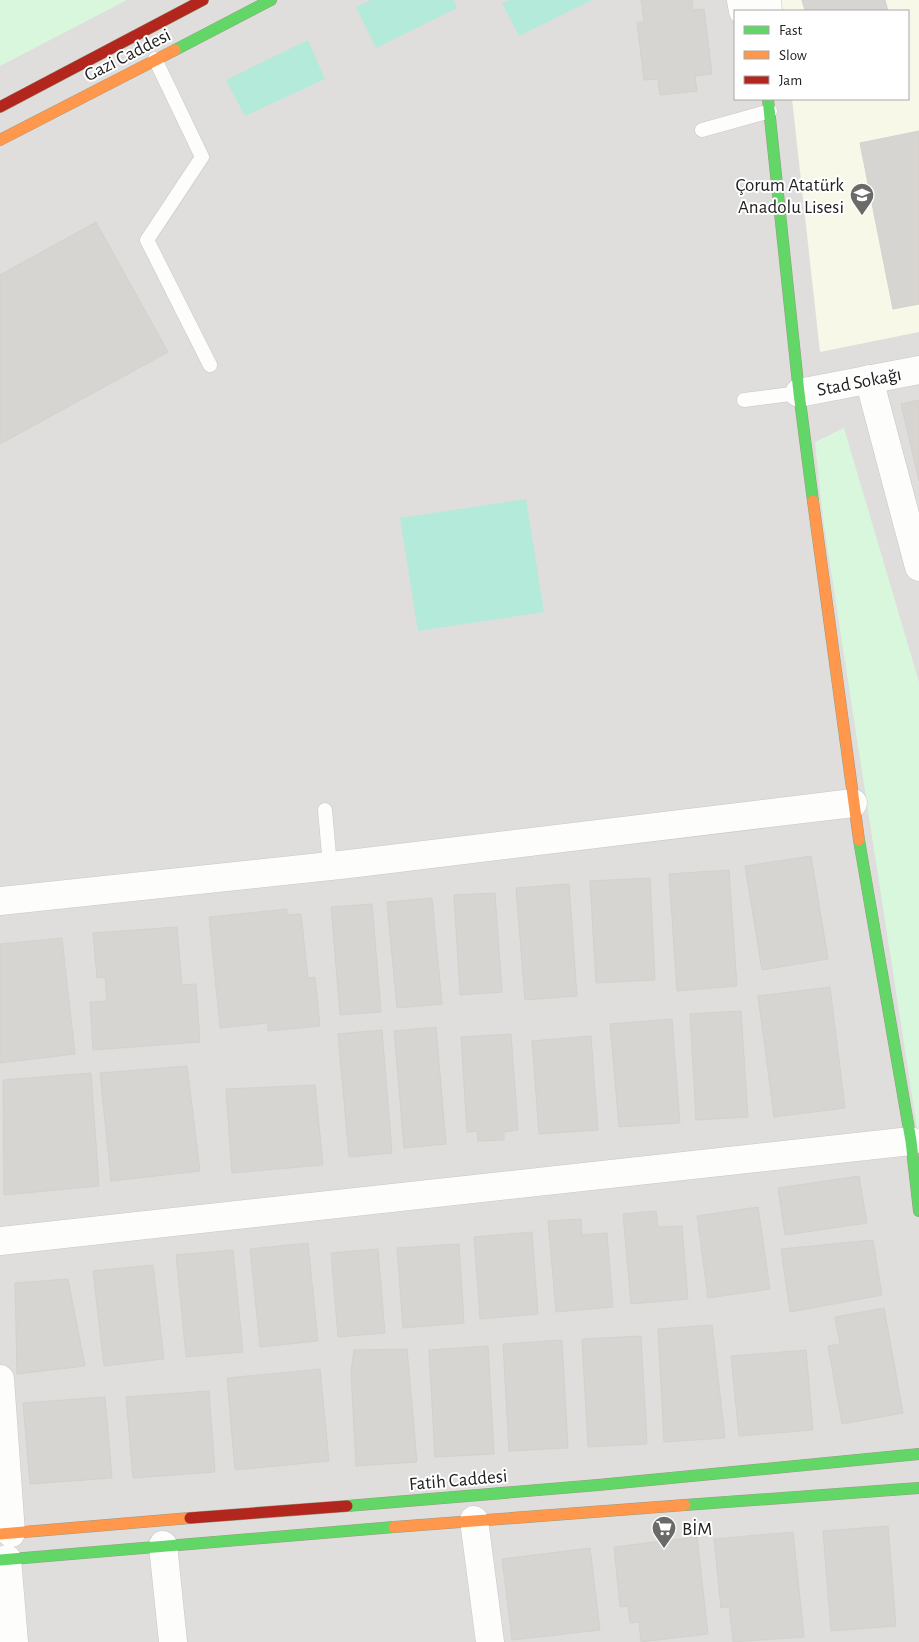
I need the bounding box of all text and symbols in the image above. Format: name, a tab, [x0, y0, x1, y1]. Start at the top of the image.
legend	[734, 10, 909, 100]
text: Fast	[779, 23, 803, 38]
street label: Gazi Caddesi	[81, 25, 174, 85]
text: Slow	[779, 48, 807, 63]
text: Jam	[779, 73, 802, 88]
place label: Çorum Atatürk Anadolu Lisesi	[736, 176, 844, 217]
school or university icon: Çorum Atatürk Anadolu Lisesi	[849, 182, 875, 216]
street label: Stad Sokağı	[815, 365, 903, 400]
street label: Fatih Caddesi	[408, 1467, 508, 1494]
supermarket icon: BİM	[651, 1515, 677, 1549]
place label: BİM	[682, 1519, 712, 1539]

